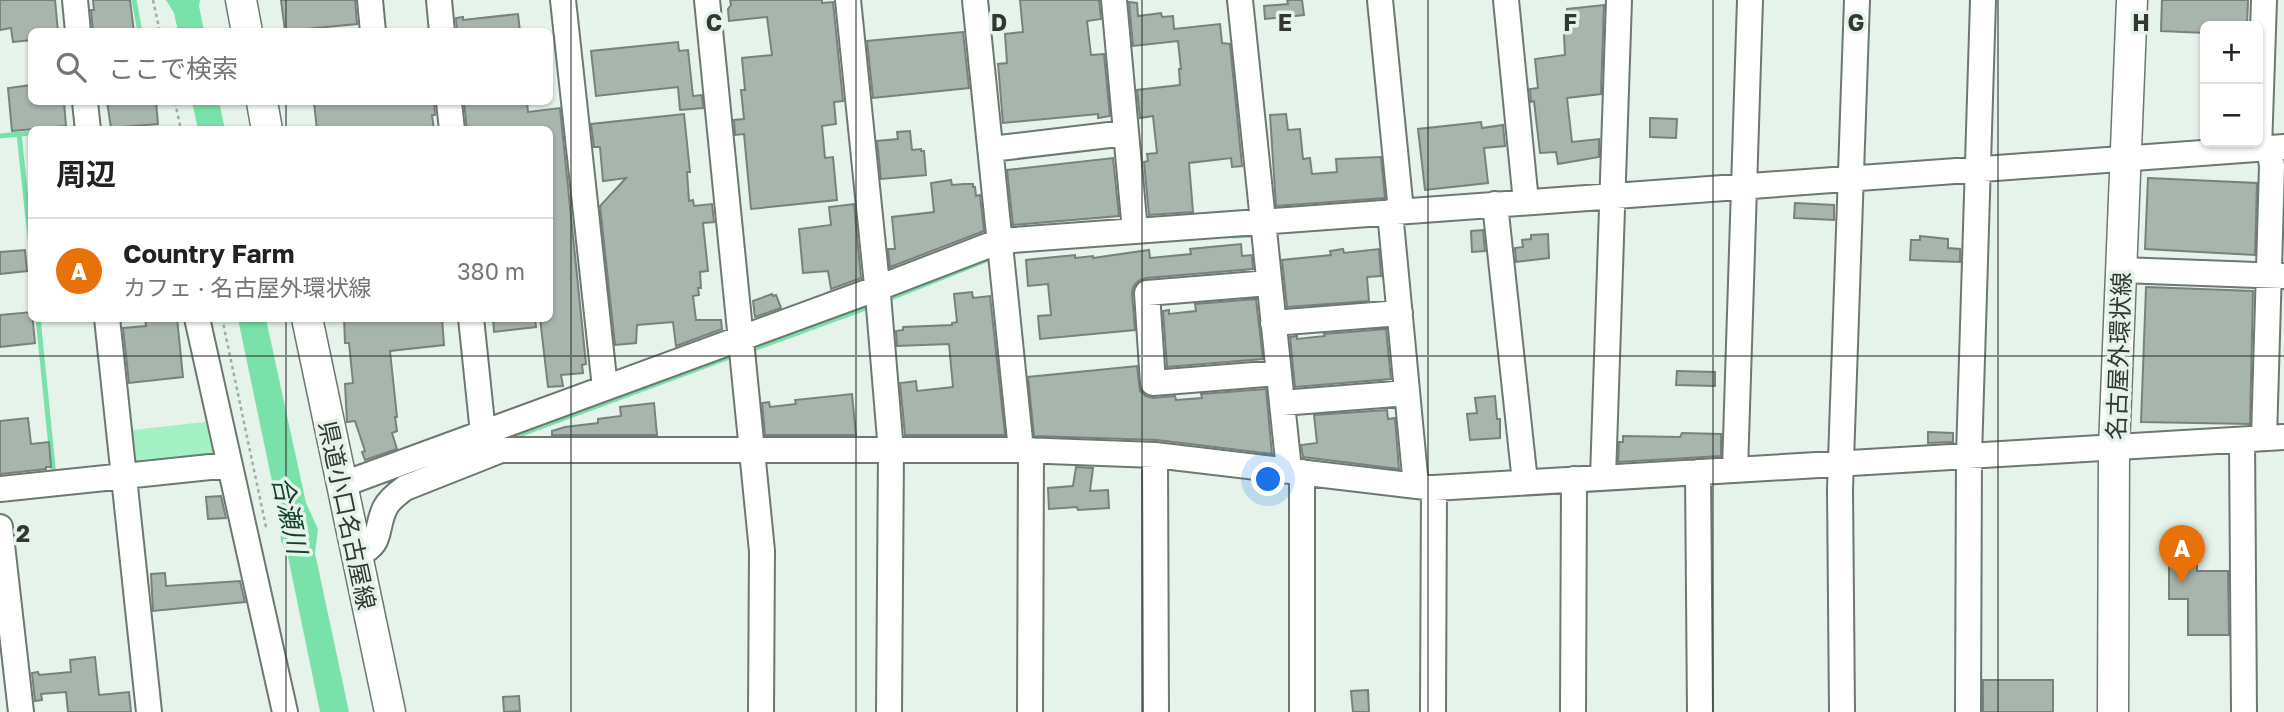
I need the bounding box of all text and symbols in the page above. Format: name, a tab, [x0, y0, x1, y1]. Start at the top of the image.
text: C	[706, 8, 722, 36]
text: D	[991, 8, 1007, 36]
text: E	[1278, 8, 1292, 36]
text: F	[1563, 8, 1577, 36]
text: G	[1848, 8, 1864, 36]
text: H	[2132, 8, 2150, 36]
map controls	[2200, 21, 2263, 147]
button: +	[2200, 21, 2263, 84]
search box	[28, 28, 553, 105]
icon: search	[52, 48, 90, 86]
text: ここで検索	[108, 53, 238, 84]
button: −	[2200, 84, 2263, 147]
text: 周辺	[56, 156, 116, 192]
text: Country Farm	[123, 238, 294, 269]
text: A	[71, 257, 87, 285]
text: 380 m	[457, 257, 525, 285]
street label: 名古屋外環状線	[2101, 272, 2135, 440]
text: カフェ · 名古屋外環状線	[123, 273, 371, 301]
street label: 県道小口名古屋線	[314, 418, 382, 612]
your location	[1251, 462, 1285, 496]
water label: 合瀬川	[267, 474, 314, 559]
text: 2	[16, 519, 30, 547]
pin: A	[2159, 525, 2205, 583]

